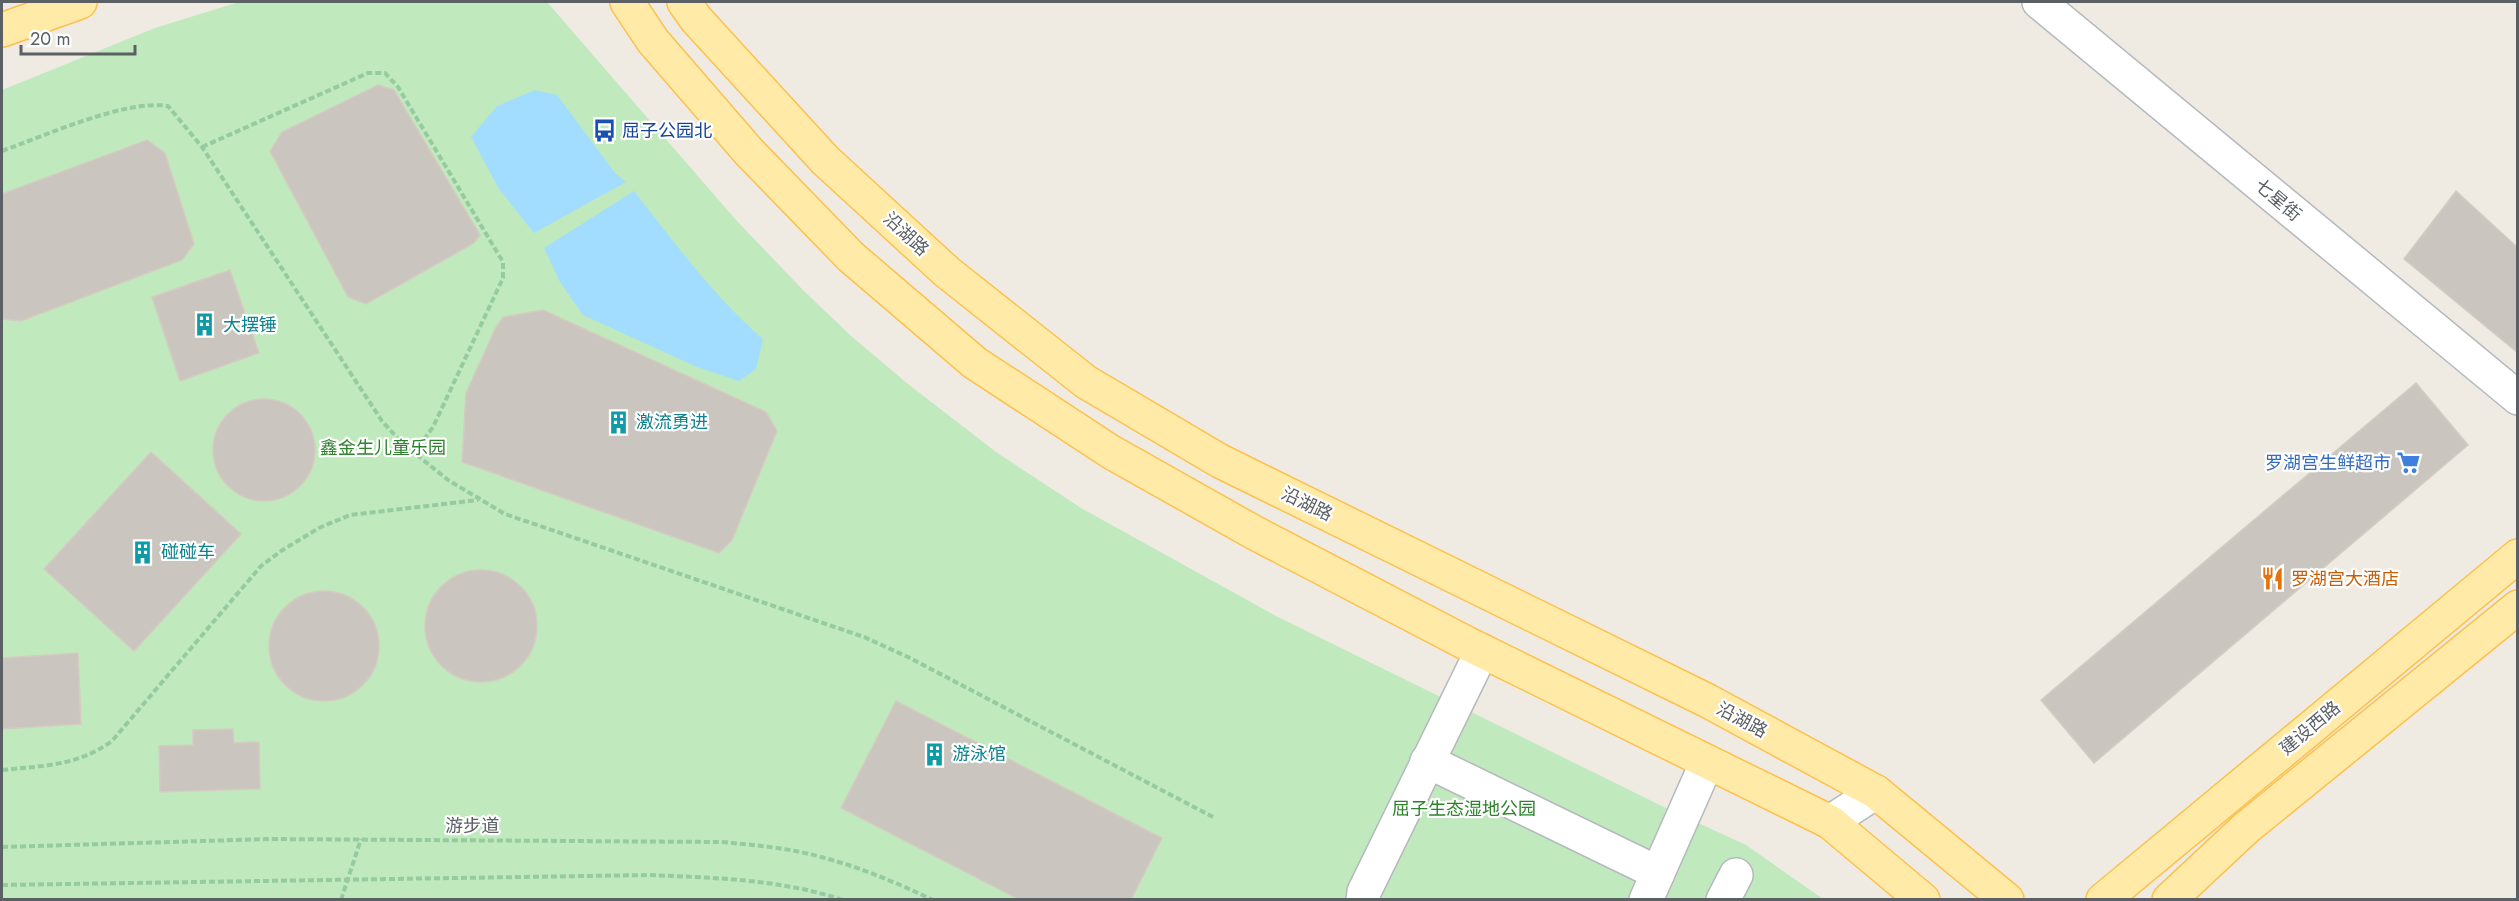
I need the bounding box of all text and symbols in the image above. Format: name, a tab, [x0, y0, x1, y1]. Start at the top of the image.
scale bar	[21, 18, 135, 56]
text: 20 m	[30, 26, 70, 52]
bus stop icon: 屈子公园北	[591, 118, 617, 144]
place label: 屈子公园北	[622, 118, 712, 144]
street label: 七星街	[2249, 173, 2307, 227]
street label: 沿湖路	[877, 206, 935, 262]
building icon: 大摆锤	[192, 312, 218, 338]
place label: 大摆锤	[223, 312, 277, 338]
building icon: 激流勇进	[605, 409, 631, 435]
place label: 激流勇进	[636, 409, 708, 435]
park label: 鑫金生儿童乐园	[320, 435, 446, 461]
place label: 罗湖宫生鲜超市	[2265, 450, 2391, 476]
supermarket icon: 罗湖宫生鲜超市	[2396, 450, 2422, 476]
street label: 沿湖路	[1277, 480, 1337, 528]
building icon: 碰碰车	[130, 539, 156, 565]
place label: 碰碰车	[161, 539, 215, 565]
restaurant icon: 罗湖宫大酒店	[2260, 566, 2286, 592]
place label: 罗湖宫大酒店	[2291, 566, 2399, 592]
street label: 建设西路	[2274, 695, 2346, 761]
street label: 沿湖路	[1712, 696, 1772, 744]
building icon: 游泳馆	[921, 741, 947, 767]
place label: 游泳馆	[952, 741, 1006, 767]
park label: 屈子生态湿地公园	[1392, 796, 1536, 822]
street label: 游步道	[445, 813, 499, 839]

